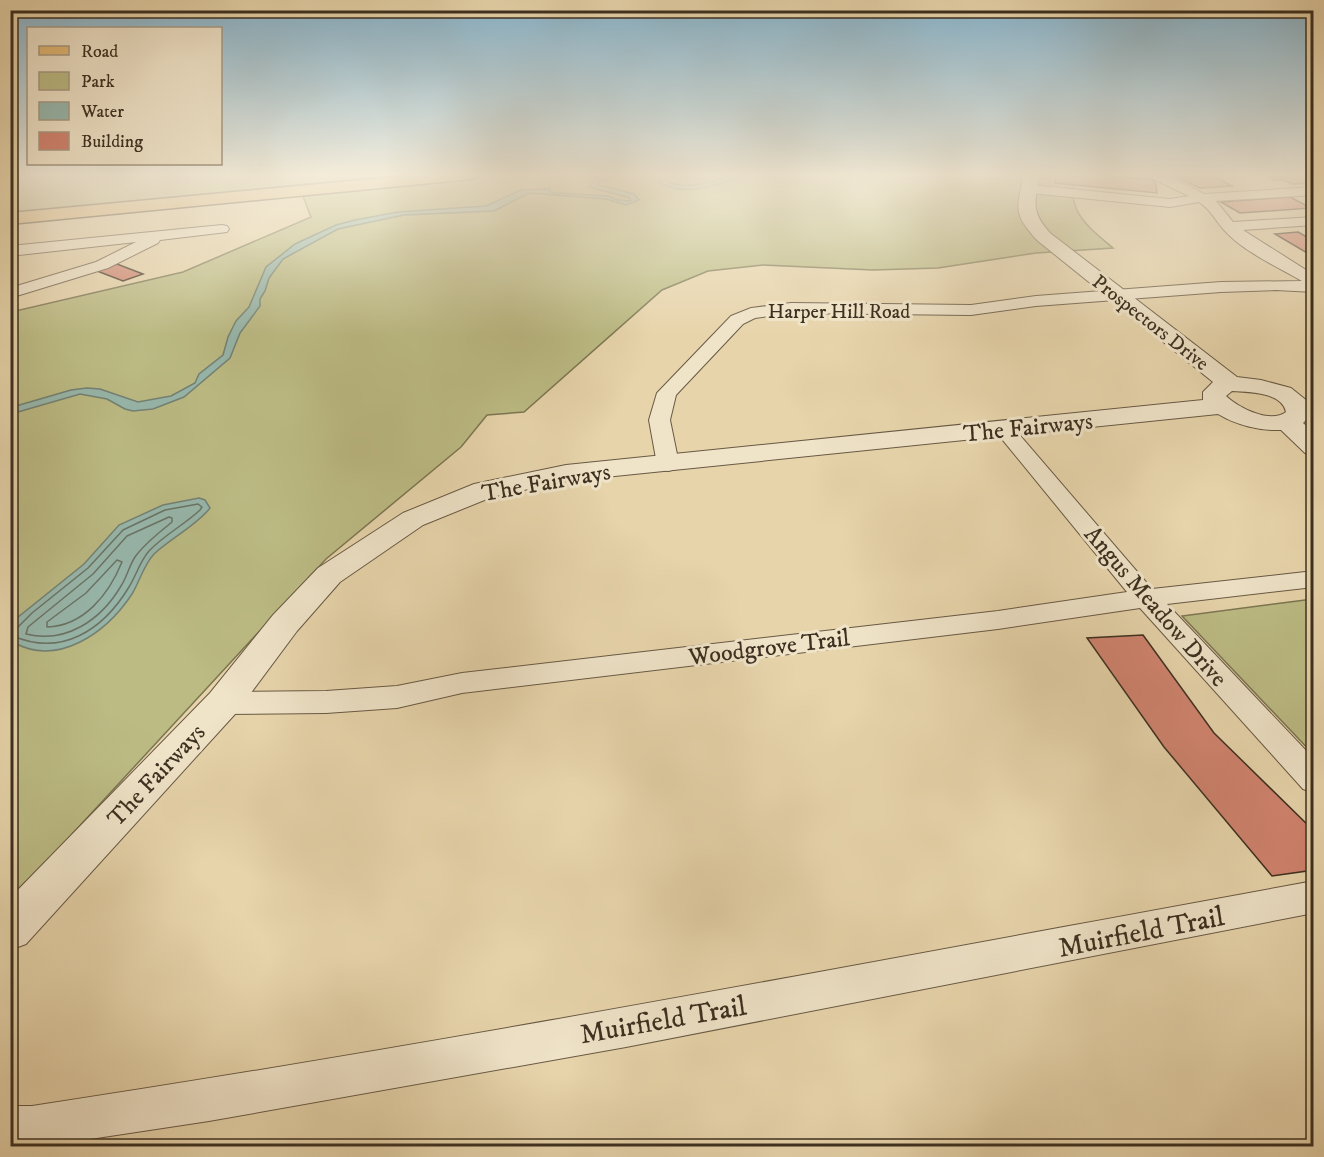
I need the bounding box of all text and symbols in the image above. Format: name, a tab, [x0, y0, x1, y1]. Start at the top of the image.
legend	[27, 27, 222, 165]
text: Road	[81, 41, 118, 63]
text: Park	[81, 71, 115, 93]
text: Water	[80, 101, 124, 123]
text: Building	[81, 131, 143, 153]
street label: Prospectors Drive	[1087, 270, 1213, 377]
street label: Harper Hill Road	[768, 300, 910, 325]
street label: The Fairways	[962, 406, 1094, 450]
street label: The Fairways	[480, 457, 613, 509]
street label: Angus Meadow Drive	[1077, 520, 1233, 693]
street label: Woodgrove Trail	[686, 623, 852, 673]
street label: The Fairways	[101, 718, 212, 833]
street label: Muirfield Trail	[1055, 899, 1228, 966]
street label: Muirfield Trail	[577, 989, 750, 1052]

